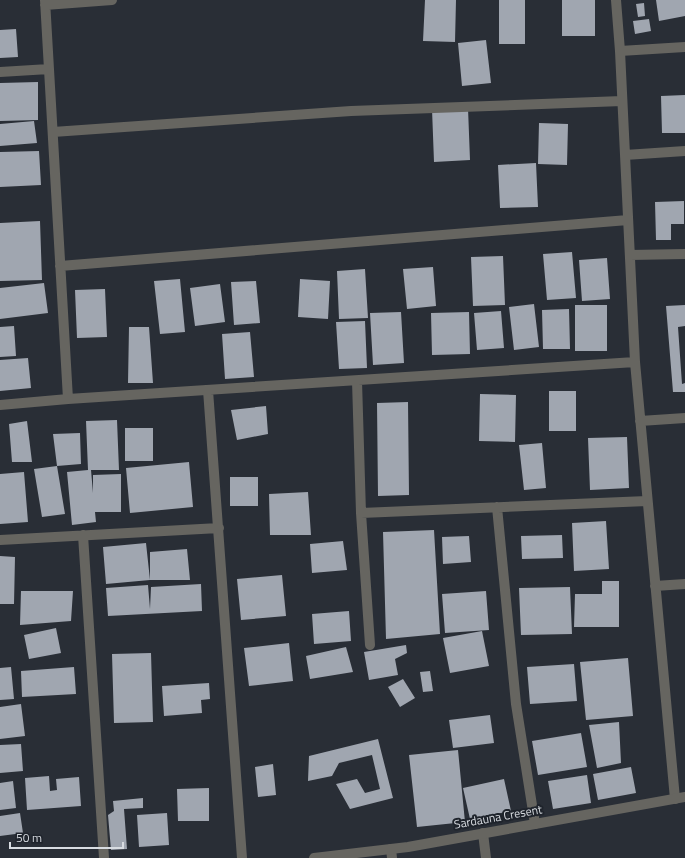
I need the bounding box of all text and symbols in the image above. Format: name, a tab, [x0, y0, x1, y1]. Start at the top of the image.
street label: Sardauna Cresent	[452, 799, 544, 834]
scale bar	[10, 824, 123, 850]
text: 50 m	[16, 828, 42, 847]

